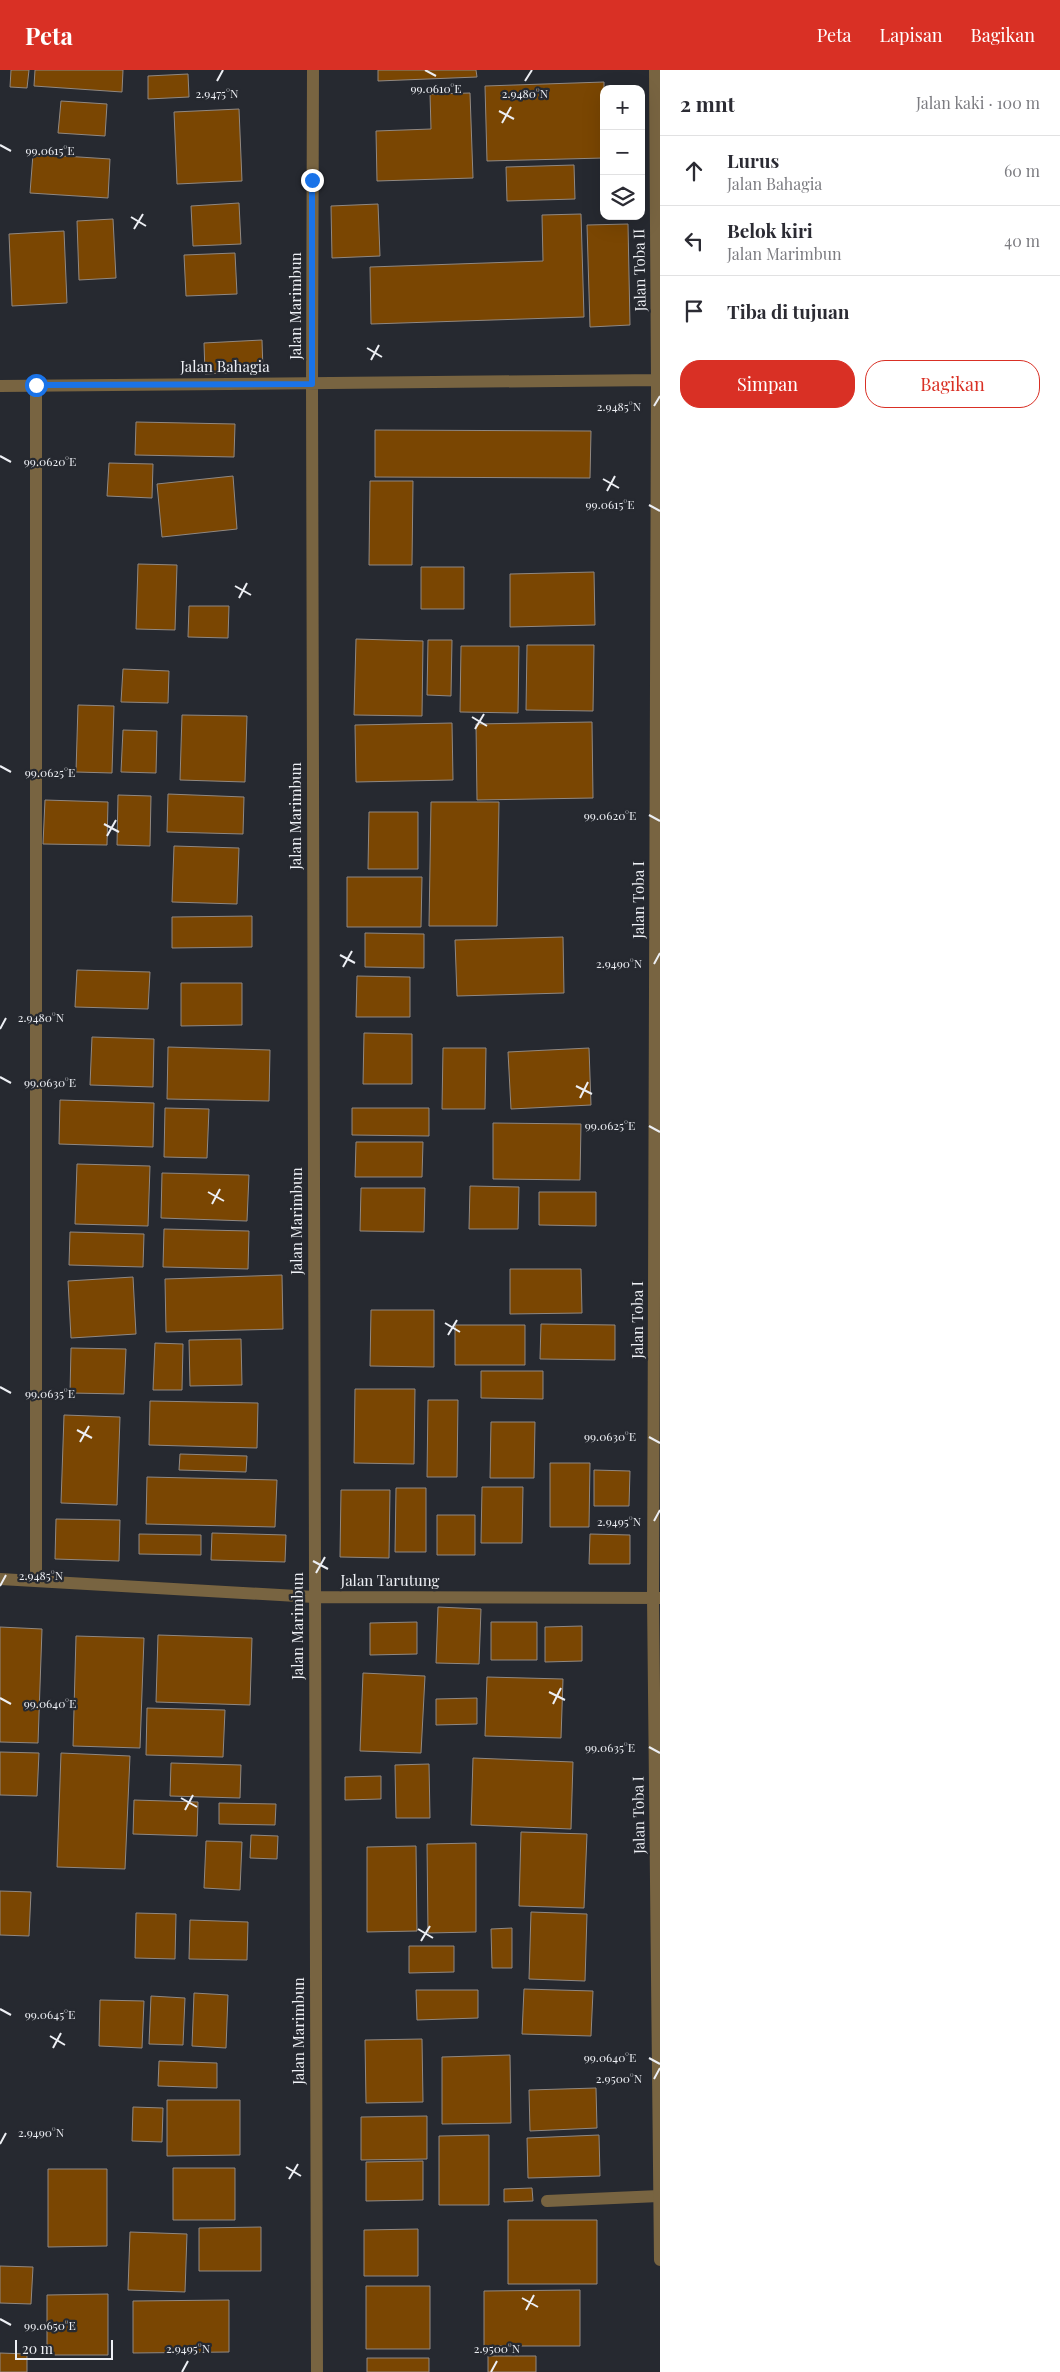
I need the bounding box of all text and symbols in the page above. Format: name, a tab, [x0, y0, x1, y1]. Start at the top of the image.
text: Peta	[25, 19, 73, 51]
text: Peta	[817, 23, 852, 47]
text: Lapisan	[880, 23, 943, 47]
text: Bagikan	[971, 23, 1035, 47]
text: 99.0610°E	[410, 80, 462, 96]
text: 2.9475°N	[196, 85, 239, 101]
text: 2.9480°N	[502, 85, 549, 101]
map controls	[600, 85, 645, 220]
button: +	[600, 85, 645, 130]
text: 2 mnt	[680, 89, 735, 117]
text: Jalan kaki · 100 m	[916, 92, 1040, 113]
button: −	[600, 130, 645, 175]
text: 99.0615°E	[25, 142, 75, 158]
text: Lurus	[727, 147, 779, 173]
icon: ahead	[680, 157, 708, 185]
text: 60 m	[1004, 160, 1040, 181]
route end	[301, 169, 324, 192]
text: Jalan Bahagia	[727, 173, 822, 194]
button: layers	[600, 175, 645, 220]
text: Belok kiri	[727, 217, 813, 243]
icon: left	[680, 227, 708, 255]
street label: Jalan Toba II	[628, 229, 650, 313]
text: 40 m	[1004, 230, 1040, 251]
text: Jalan Marimbun	[727, 243, 842, 264]
street label: Jalan Marimbun	[285, 252, 305, 361]
icon: arrive	[680, 297, 708, 325]
text: Tiba di tujuan	[727, 298, 849, 324]
street label: Jalan Bahagia	[179, 356, 270, 376]
button: Simpan	[680, 360, 855, 408]
button: Bagikan	[865, 360, 1040, 408]
route start	[25, 374, 48, 397]
text: 2.9485°N	[597, 398, 642, 414]
text: 99.0620°E	[24, 453, 76, 469]
text: 99.0615°E	[585, 496, 635, 512]
street label: Jalan Marimbun	[285, 762, 305, 871]
text: 99.0625°E	[25, 764, 75, 780]
text: 99.0620°E	[584, 807, 636, 823]
street label: Jalan Toba I	[628, 861, 648, 940]
text: 2.9490°N	[596, 955, 643, 971]
text: 2.9480°N	[18, 1009, 65, 1025]
text: 99.0630°E	[24, 1074, 76, 1090]
text: 99.0625°E	[585, 1117, 635, 1133]
street label: Jalan Marimbun	[286, 1167, 306, 1276]
street label: Jalan Toba I	[627, 1281, 647, 1360]
text: 99.0635°E	[25, 1385, 75, 1401]
text: 99.0630°E	[584, 1428, 636, 1444]
text: 2.9495°N	[597, 1513, 642, 1529]
text: 2.9485°N	[19, 1567, 64, 1583]
street label: Jalan Tarutung	[340, 1570, 439, 1590]
street label: Jalan Marimbun	[287, 1572, 307, 1681]
text: 99.0640°E	[24, 1695, 76, 1711]
text: 99.0635°E	[585, 1739, 635, 1755]
street label: Jalan Toba I	[627, 1776, 649, 1855]
street label: Jalan Marimbun	[288, 1977, 308, 2086]
text: 99.0645°E	[25, 2006, 75, 2022]
text: 99.0640°E	[584, 2049, 636, 2065]
text: 2.9500°N	[596, 2070, 643, 2086]
text: 2.9490°N	[18, 2124, 65, 2140]
text: 99.0650°E	[24, 2317, 76, 2333]
scale bar	[15, 2337, 112, 2360]
text: 20 m	[22, 2339, 53, 2358]
text: 2.9495°N	[166, 2340, 211, 2356]
text: 2.9500°N	[474, 2340, 521, 2356]

